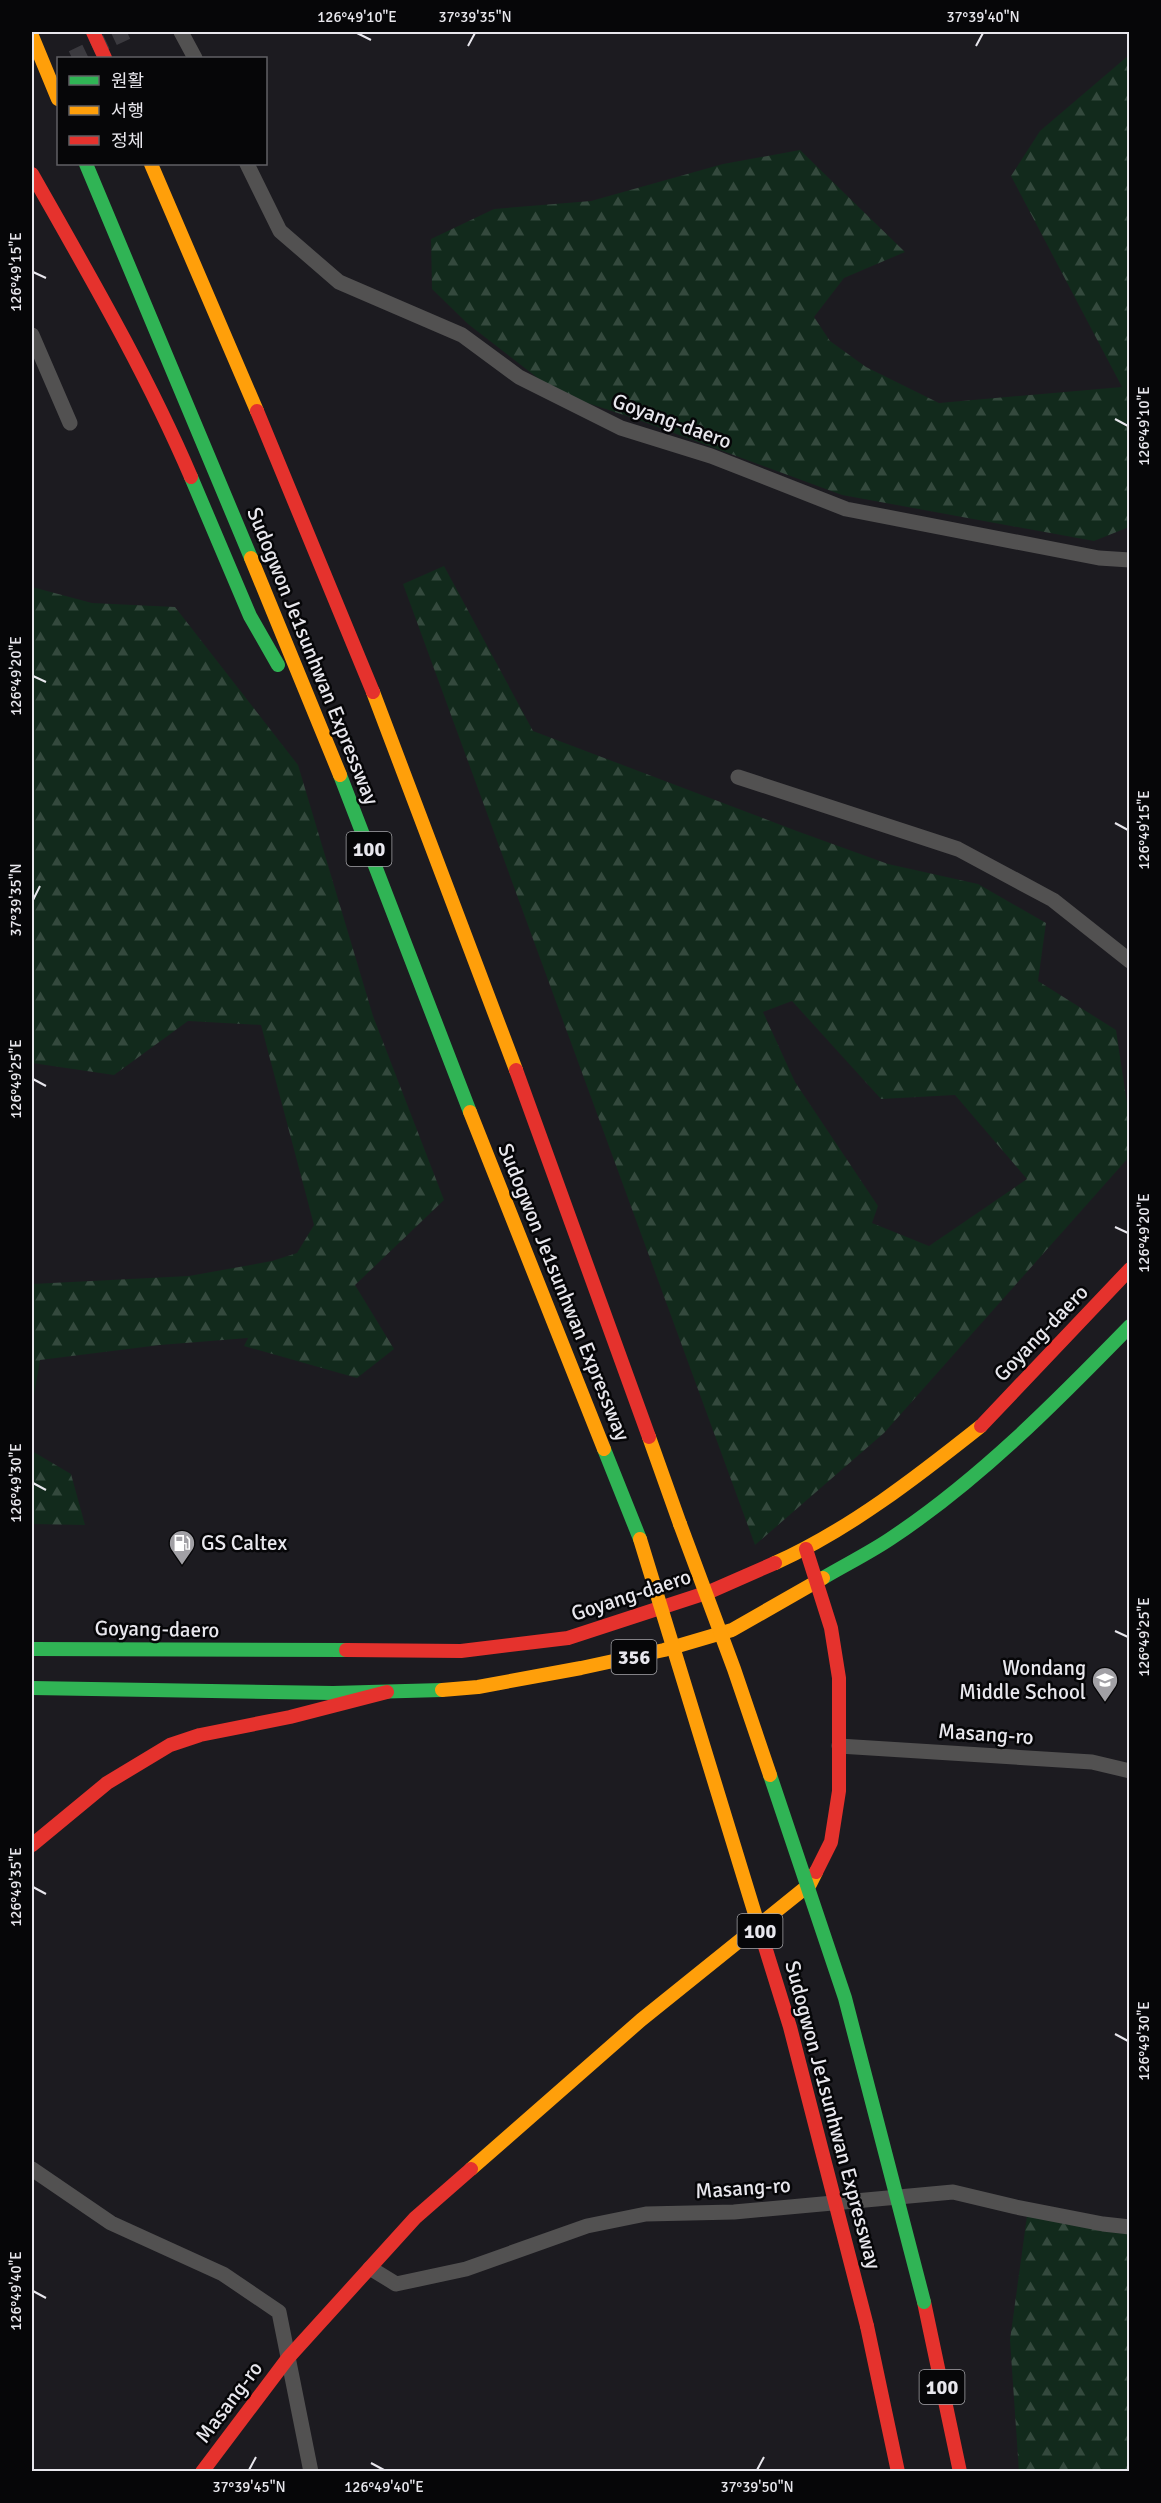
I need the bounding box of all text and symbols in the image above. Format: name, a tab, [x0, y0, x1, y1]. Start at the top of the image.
text: 126°49'10"E	[317, 8, 397, 26]
text: 37°39'35"N	[438, 8, 512, 26]
text: 37°39'40"N	[946, 8, 1020, 26]
legend	[57, 57, 267, 165]
text: 원활	[111, 70, 144, 92]
text: 서행	[111, 100, 144, 122]
text: 정체	[111, 130, 144, 152]
text: 126°49'15"E	[7, 232, 25, 312]
text: 126°49'10"E	[1135, 386, 1153, 466]
street label: Goyang-daero	[609, 387, 735, 455]
street label: Sudogwon Je1sunhwan Expressway	[241, 504, 385, 809]
text: 126°49'20"E	[7, 636, 25, 716]
text: 126°49'15"E	[1135, 790, 1153, 870]
road number: 100	[346, 832, 392, 866]
text: 37°39'35"N	[7, 863, 25, 937]
text: 126°49'25"E	[7, 1039, 25, 1119]
street label: Sudogwon Je1sunhwan Expressway	[492, 1140, 636, 1445]
text: 126°49'20"E	[1135, 1193, 1153, 1273]
street label: Goyang-daero	[988, 1279, 1094, 1387]
text: 126°49'30"E	[7, 1443, 25, 1523]
fuel station icon: GS Caltex	[167, 1528, 197, 1566]
place label: GS Caltex	[201, 1530, 287, 1556]
street label: Goyang-daero	[568, 1563, 694, 1627]
text: 126°49'25"E	[1135, 1597, 1153, 1677]
street label: Goyang-daero	[94, 1615, 220, 1643]
road number: 356	[612, 1640, 656, 1674]
place label: Wondang Middle School	[959, 1655, 1086, 1705]
school or university icon: Wondang Middle School	[1090, 1665, 1120, 1703]
street label: Masang-ro	[937, 1718, 1035, 1750]
text: 126°49'35"E	[7, 1847, 25, 1927]
road number: 100	[738, 1914, 783, 1948]
street label: Sudogwon Je1sunhwan Expressway	[779, 1958, 887, 2272]
text: 126°49'30"E	[1135, 2001, 1153, 2081]
street label: Masang-ro	[694, 2172, 792, 2204]
text: 126°49'40"E	[7, 2251, 25, 2331]
street label: Masang-ro	[190, 2356, 268, 2448]
road number: 100	[920, 2370, 964, 2404]
text: 37°39'45"N	[212, 2478, 286, 2496]
text: 126°49'40"E	[344, 2478, 424, 2496]
text: 37°39'50"N	[720, 2478, 794, 2496]

